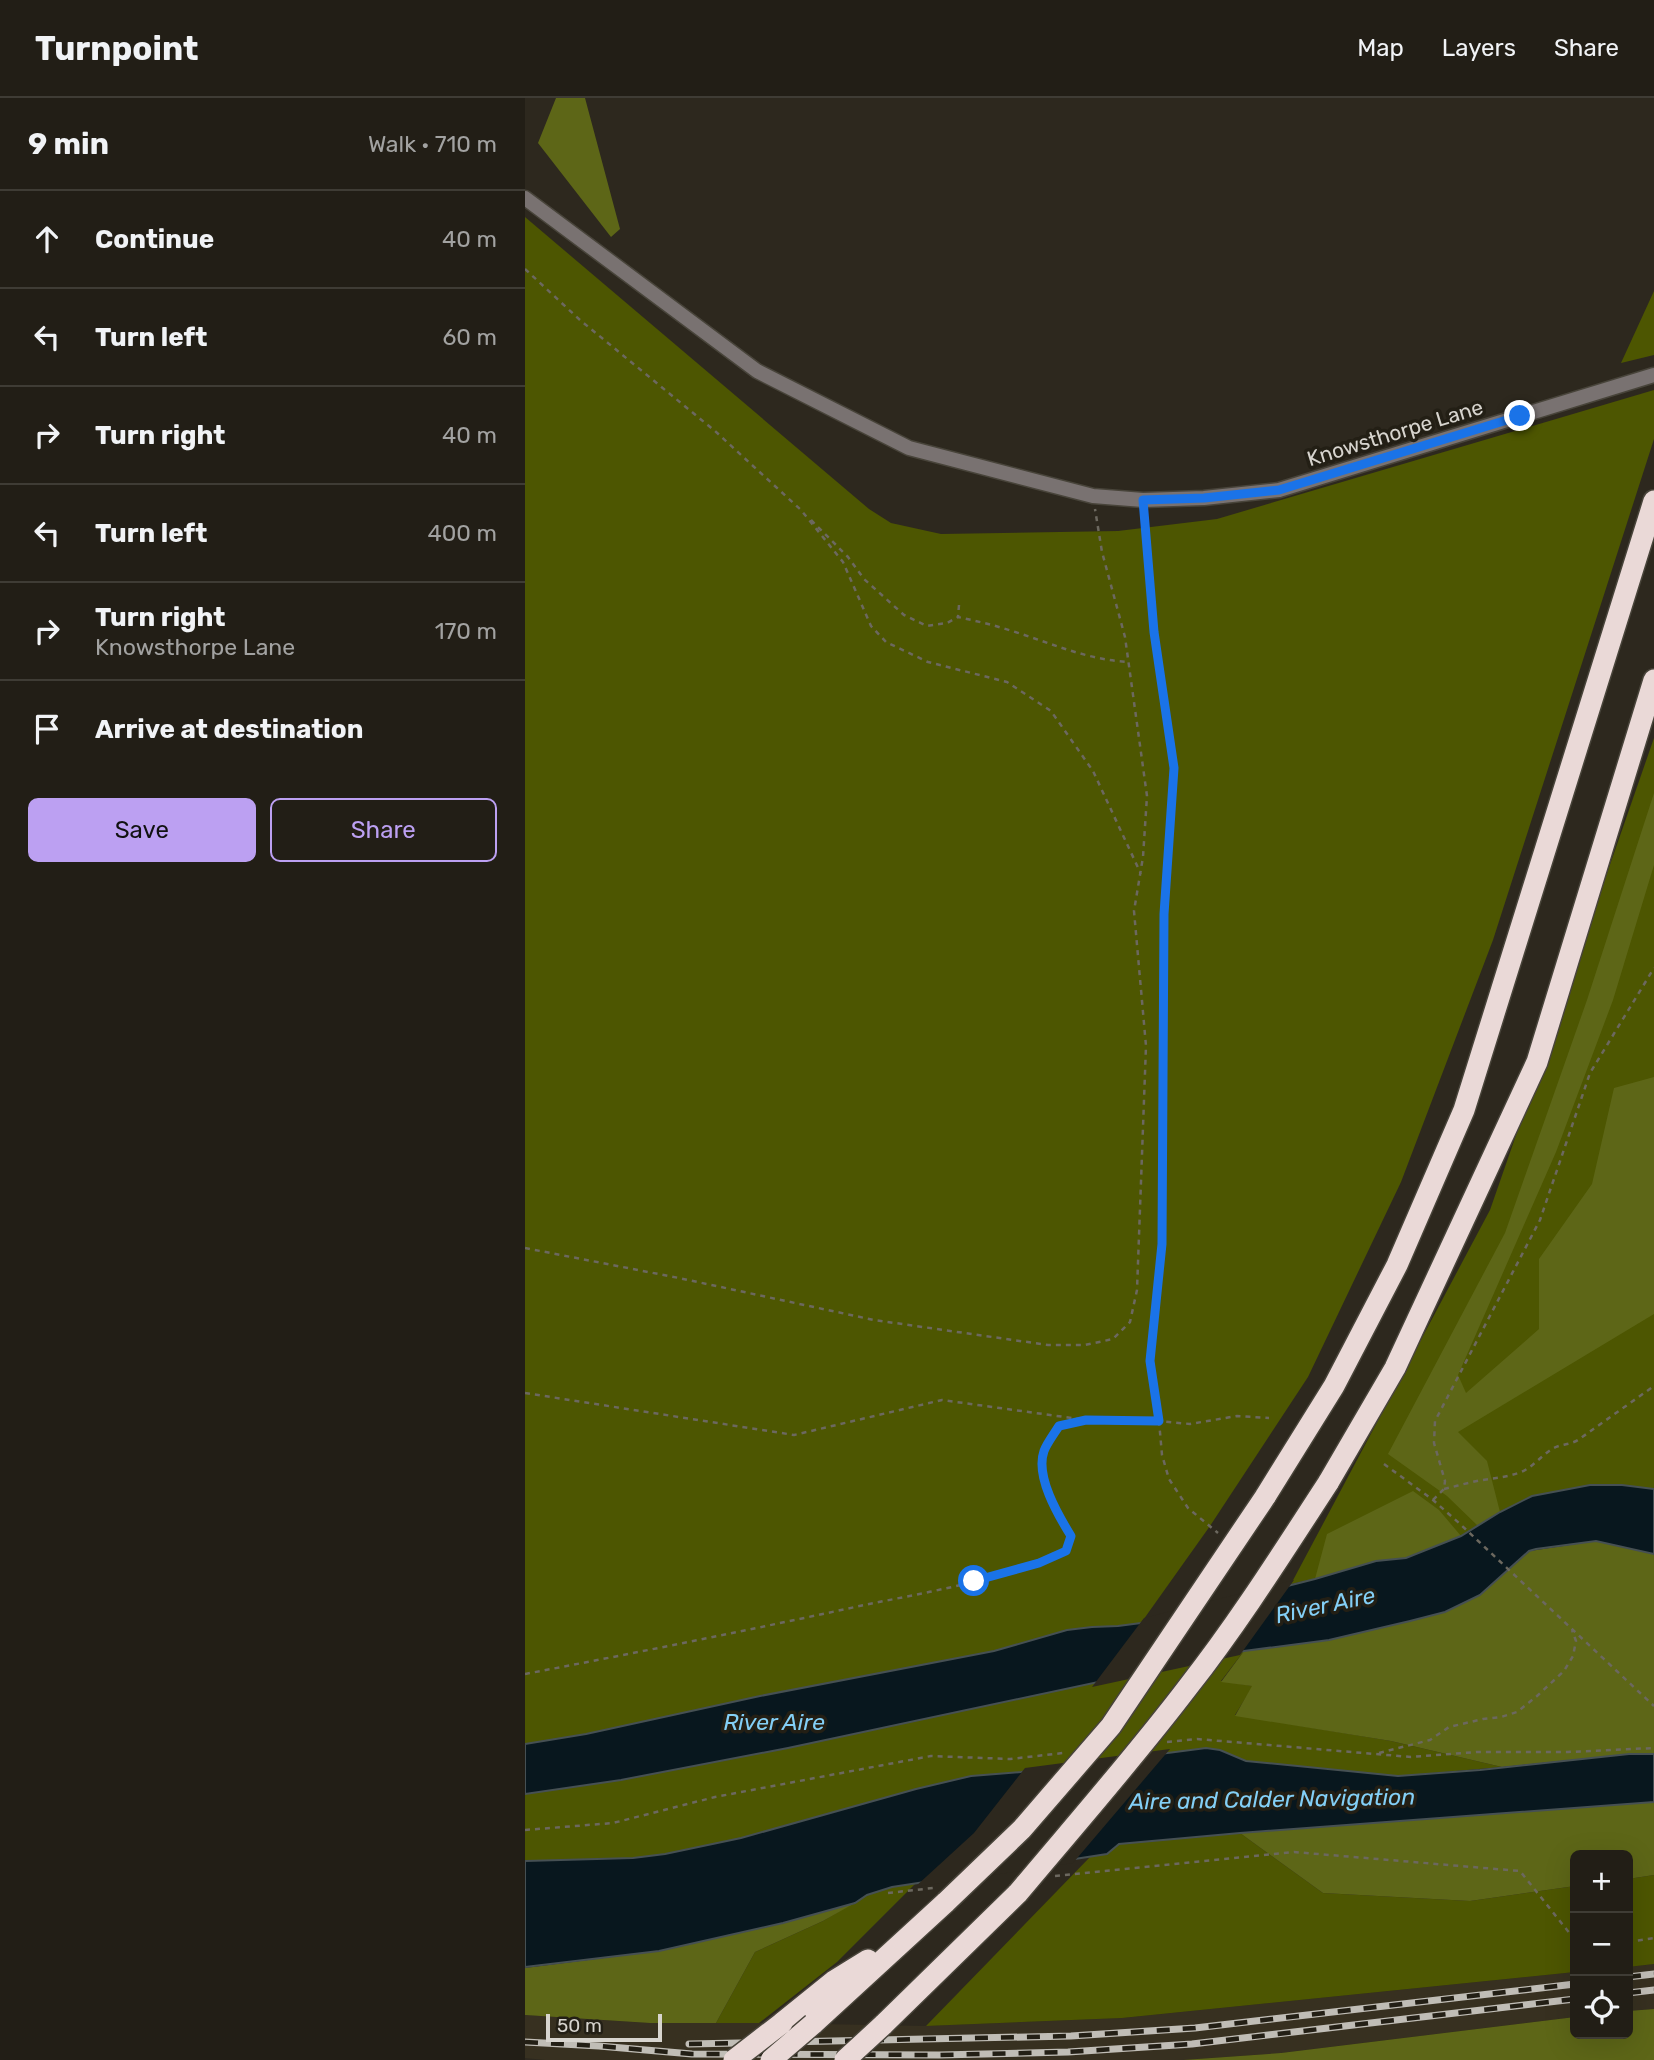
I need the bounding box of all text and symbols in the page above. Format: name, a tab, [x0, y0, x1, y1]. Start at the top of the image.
text: Turnpoint	[35, 29, 198, 68]
text: Map	[1357, 34, 1404, 62]
text: Layers	[1442, 34, 1516, 62]
text: Share	[1554, 34, 1619, 62]
text: 9 min	[28, 126, 109, 162]
text: Walk · 710 m	[368, 130, 497, 158]
icon: ahead	[28, 220, 66, 258]
text: Continue	[95, 224, 214, 255]
text: 40 m	[442, 225, 497, 253]
icon: left	[28, 318, 66, 356]
text: Turn left	[95, 322, 207, 353]
text: 60 m	[442, 323, 497, 351]
street label: Knowsthorpe Lane	[1304, 394, 1486, 471]
route end	[1504, 400, 1535, 431]
icon: right	[28, 416, 66, 454]
text: Turn right	[95, 420, 225, 451]
text: 40 m	[442, 421, 497, 449]
icon: left	[28, 514, 66, 552]
text: Turn left	[95, 518, 207, 549]
text: 400 m	[427, 519, 497, 547]
text: Turn right	[95, 602, 225, 633]
icon: right	[28, 612, 66, 650]
text: 170 m	[435, 617, 497, 645]
text: Knowsthorpe Lane	[95, 633, 295, 661]
icon: arrive	[28, 710, 66, 748]
text: Arrive at destination	[95, 714, 363, 745]
button: Save	[28, 798, 256, 862]
button: Share	[270, 798, 497, 862]
route start	[958, 1565, 989, 1596]
water label: River Aire	[1272, 1581, 1378, 1629]
water label: River Aire	[723, 1708, 825, 1736]
water label: Aire and Calder Navigation	[1128, 1783, 1415, 1816]
map controls	[1570, 1850, 1633, 2039]
button: +	[1570, 1850, 1633, 1913]
button: −	[1570, 1913, 1633, 1976]
button: locate	[1570, 1976, 1633, 2039]
scale bar	[546, 2011, 661, 2043]
text: 50 m	[557, 2014, 602, 2037]

